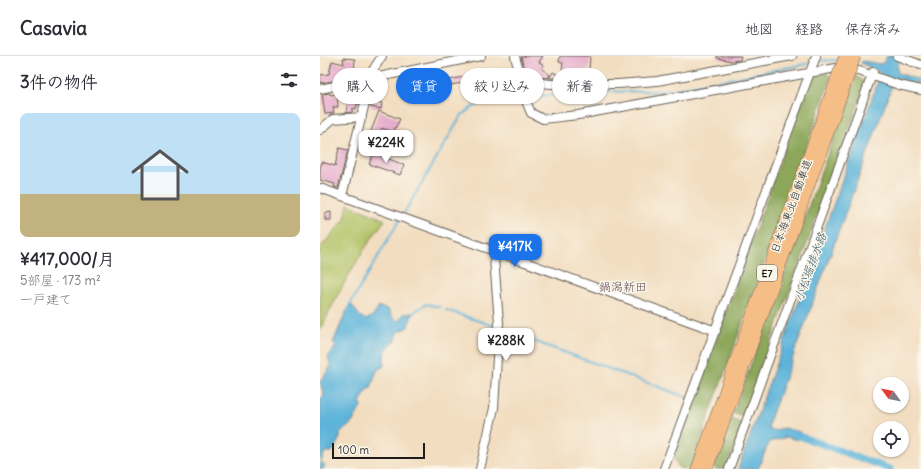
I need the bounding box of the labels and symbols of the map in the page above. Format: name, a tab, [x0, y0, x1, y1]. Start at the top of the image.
pin: ¥224K	[358, 130, 414, 164]
street label: 日本海東北自動車道	[767, 157, 815, 255]
water label: 小松堀排水路	[791, 230, 830, 303]
pin: ¥417K	[487, 234, 543, 268]
road number: E7	[757, 265, 777, 281]
district label: 鍋潟新田	[599, 279, 647, 294]
pin: ¥288K	[478, 328, 534, 362]
north arrow	[873, 377, 909, 413]
scale bar	[332, 441, 425, 460]

